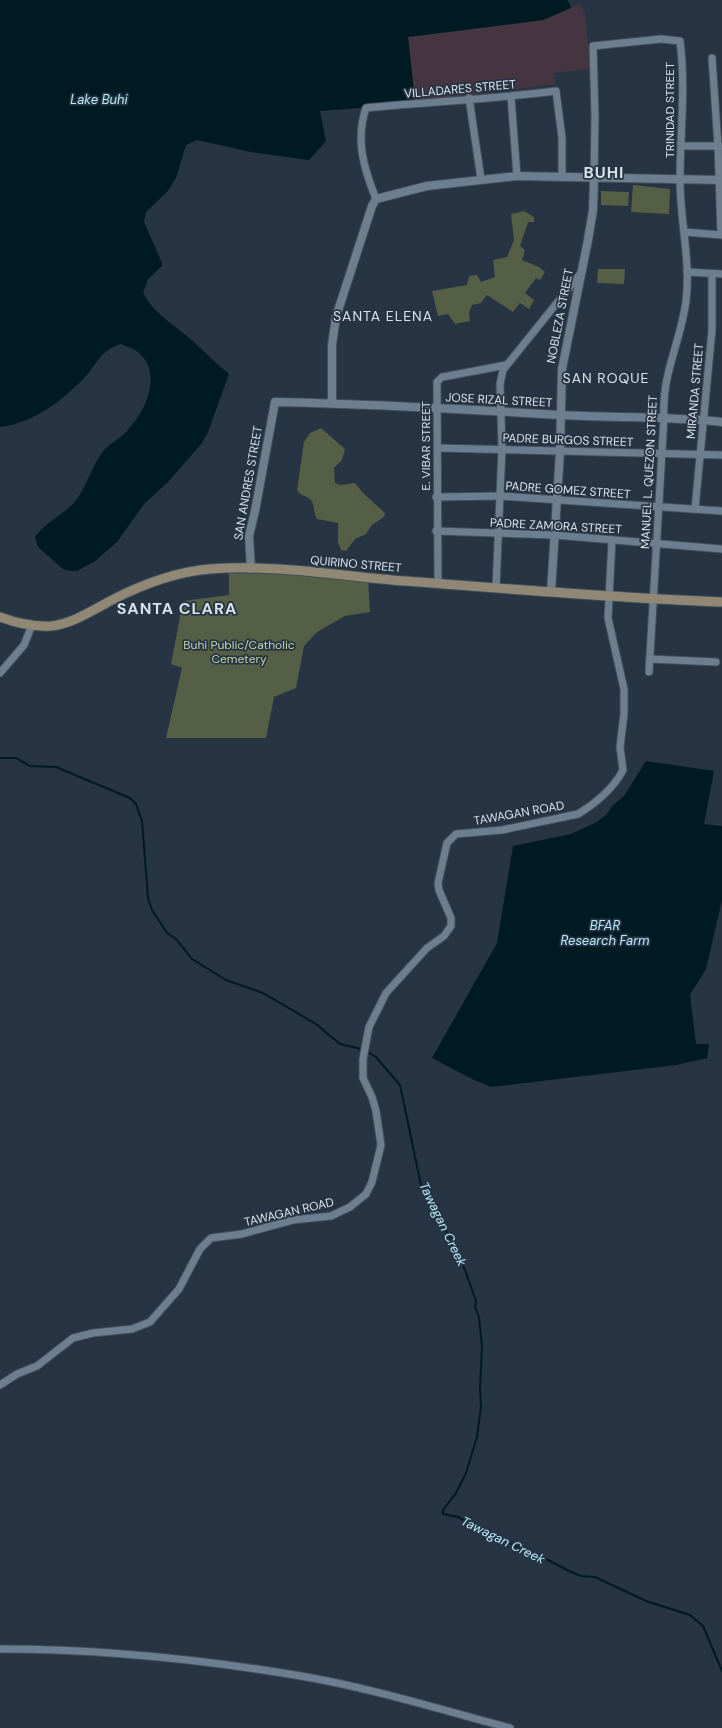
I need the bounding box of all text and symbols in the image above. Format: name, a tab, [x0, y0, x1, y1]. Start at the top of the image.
street label: TRINIDAD STREET	[662, 62, 678, 158]
street label: VILLADARES STREET	[403, 76, 517, 102]
water label: Lake Buhi	[70, 91, 129, 108]
district label: BUHI	[584, 162, 624, 183]
street label: NOBLEZA STREET	[543, 267, 577, 365]
district label: SANTA ELENA	[333, 307, 433, 325]
street label: MIRANDA STREET	[683, 342, 707, 440]
district label: SAN ROQUE	[563, 369, 649, 387]
street label: JOSE RIZAL STREET	[445, 389, 553, 411]
street label: MANUEL L. QUEZON STREET	[637, 394, 661, 549]
street label: E. VIBAR STREET	[418, 401, 434, 491]
street label: SAN ANDRES STREET	[230, 424, 266, 541]
street label: PADRE BURGOS STREET	[502, 430, 634, 450]
street label: PADRE GOMEZ STREET	[505, 478, 631, 502]
street label: PADRE ZAMORA STREET	[490, 515, 623, 537]
street label: QUIRINO STREET	[310, 552, 403, 576]
district label: SANTA CLARA	[117, 598, 237, 619]
park label: Buhi Public/Catholic Cemetery	[183, 637, 295, 667]
street label: TAWAGAN ROAD	[472, 797, 566, 829]
water label: BFAR Research Farm	[560, 917, 650, 949]
water label: Tawagan Creek	[415, 1179, 471, 1269]
street label: TAWAGAN ROAD	[242, 1194, 336, 1230]
water label: Tawagan Creek	[458, 1512, 548, 1568]

